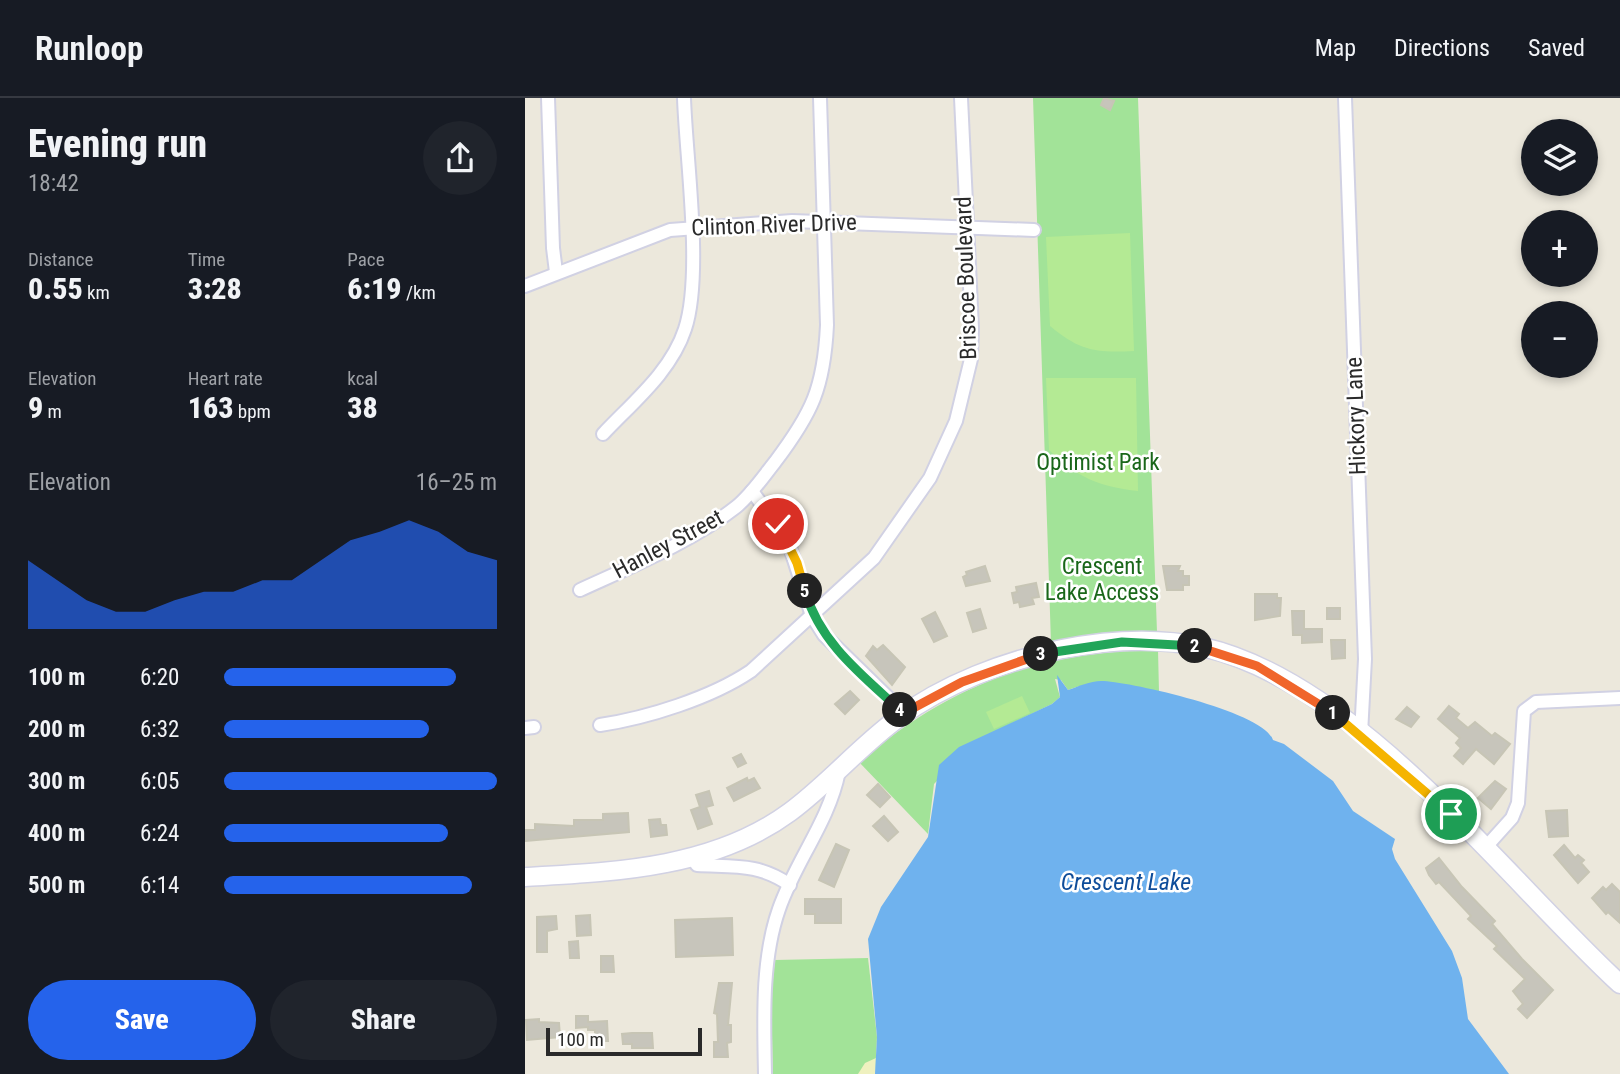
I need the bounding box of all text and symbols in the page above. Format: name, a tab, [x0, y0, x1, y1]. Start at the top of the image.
text: Runloop	[35, 29, 143, 68]
text: Map	[1315, 34, 1356, 62]
text: Directions	[1394, 34, 1490, 62]
text: Saved	[1528, 34, 1585, 62]
map controls	[1521, 119, 1598, 378]
button: layers	[1521, 119, 1598, 196]
button: share	[423, 121, 497, 195]
text: Evening run	[28, 122, 207, 166]
text: 18:42	[28, 170, 79, 197]
street label: Briscoe Boulevard	[950, 196, 982, 360]
street label: Clinton River Drive	[691, 209, 857, 241]
button: +	[1521, 210, 1598, 287]
text: Distance	[28, 248, 93, 271]
text: Time	[188, 248, 225, 271]
text: Pace	[347, 248, 385, 271]
text: 0.55	[28, 271, 83, 306]
text: 3:28	[188, 271, 242, 306]
text: 6:19	[347, 271, 402, 306]
text: km	[83, 281, 110, 304]
text: /km	[402, 281, 436, 304]
button: −	[1521, 301, 1598, 378]
street label: Hickory Lane	[1340, 357, 1372, 475]
text: Elevation	[28, 367, 96, 390]
text: Heart rate	[188, 367, 263, 390]
text: kcal	[347, 367, 378, 390]
text: 9	[28, 390, 43, 425]
text: 163	[188, 390, 233, 425]
text: 38	[347, 390, 378, 425]
text: m	[43, 400, 62, 423]
text: bpm	[233, 400, 271, 423]
park label: Optimist Park	[1036, 449, 1160, 476]
text: Elevation	[28, 469, 111, 496]
text: 16–25 m	[416, 469, 497, 496]
pin	[748, 494, 808, 554]
street label: Hanley Street	[608, 504, 728, 584]
icon: check	[759, 505, 797, 543]
park label: Crescent Lake Access	[1045, 553, 1159, 606]
pin: 5	[787, 574, 823, 608]
text: 5	[800, 579, 809, 602]
pin: 2	[1177, 628, 1213, 664]
text: 2	[1190, 634, 1199, 657]
pin: 3	[1023, 636, 1059, 672]
text: 3	[1036, 642, 1045, 665]
text: 100 m	[28, 664, 85, 691]
text: 6:20	[140, 664, 179, 691]
pin: 4	[883, 692, 917, 728]
pin: 1	[1315, 696, 1351, 730]
text: 4	[895, 698, 904, 721]
text: 1	[1328, 701, 1337, 724]
text: 200 m	[28, 716, 85, 743]
text: 6:32	[140, 716, 179, 743]
text: 300 m	[28, 768, 85, 795]
text: 6:05	[140, 768, 179, 795]
pin	[1421, 784, 1481, 844]
icon: arrive	[1432, 795, 1470, 833]
text: 400 m	[28, 820, 85, 847]
text: 6:24	[140, 820, 179, 847]
water label: Crescent Lake	[1061, 868, 1191, 896]
text: 500 m	[28, 872, 85, 899]
text: 6:14	[140, 872, 179, 899]
button: Save	[28, 980, 256, 1060]
button: Share	[270, 980, 497, 1060]
scale bar	[546, 1025, 702, 1057]
text: 100 m	[557, 1028, 604, 1051]

